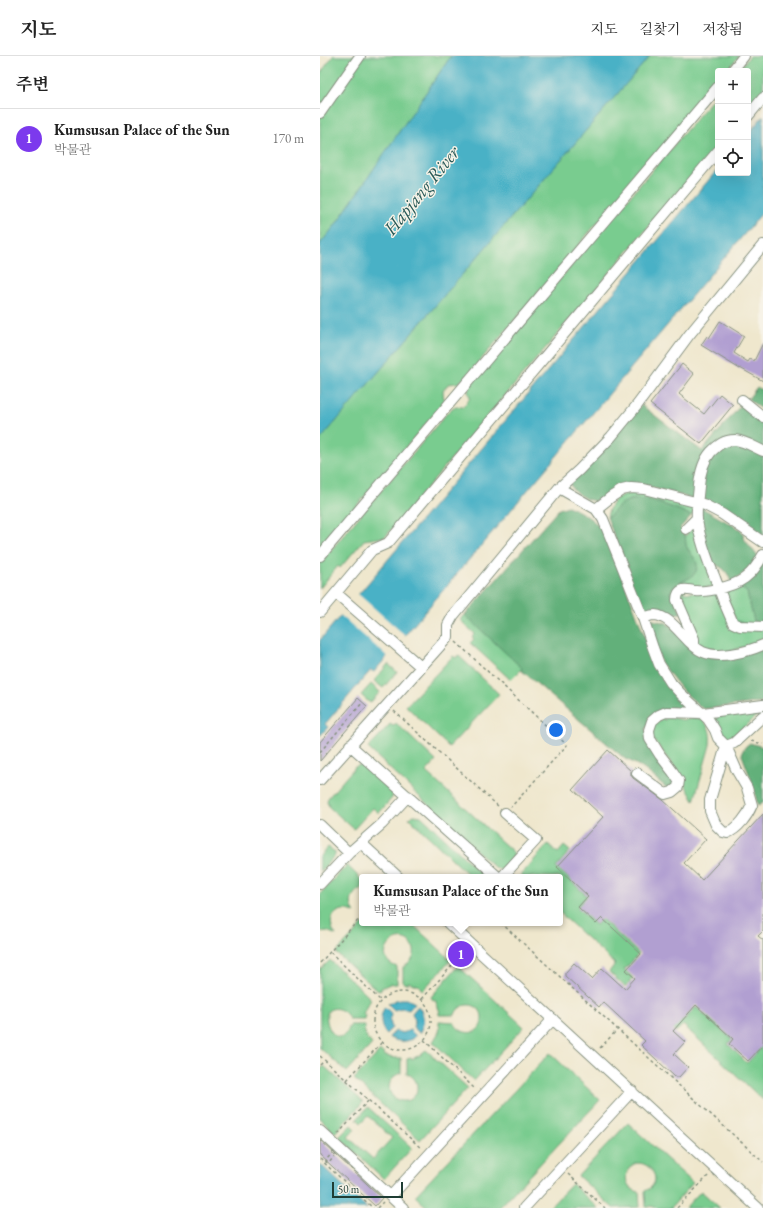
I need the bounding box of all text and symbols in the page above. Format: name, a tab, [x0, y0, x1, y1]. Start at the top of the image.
text: 지도	[20, 17, 57, 42]
text: 지도	[591, 20, 618, 38]
text: 길찾기	[640, 20, 680, 38]
text: 저장됨	[702, 20, 743, 38]
map controls	[715, 68, 751, 176]
button: +	[715, 68, 751, 104]
text: 주변	[16, 73, 49, 95]
button: −	[715, 104, 751, 140]
text: Kumsusan Palace of the Sun	[54, 120, 230, 139]
text: 1	[26, 130, 32, 147]
text: 170 m	[273, 130, 304, 147]
water label: Hapjang River	[377, 140, 465, 241]
button: locate	[715, 140, 751, 176]
text: 박물관	[54, 141, 92, 158]
your location	[546, 720, 566, 740]
popup	[359, 874, 563, 926]
text: Kumsusan Palace of the Sun	[373, 881, 549, 900]
text: 박물관	[373, 902, 411, 919]
pin: 1	[448, 939, 474, 969]
scale bar	[332, 1180, 403, 1199]
text: 50 m	[338, 1182, 359, 1196]

